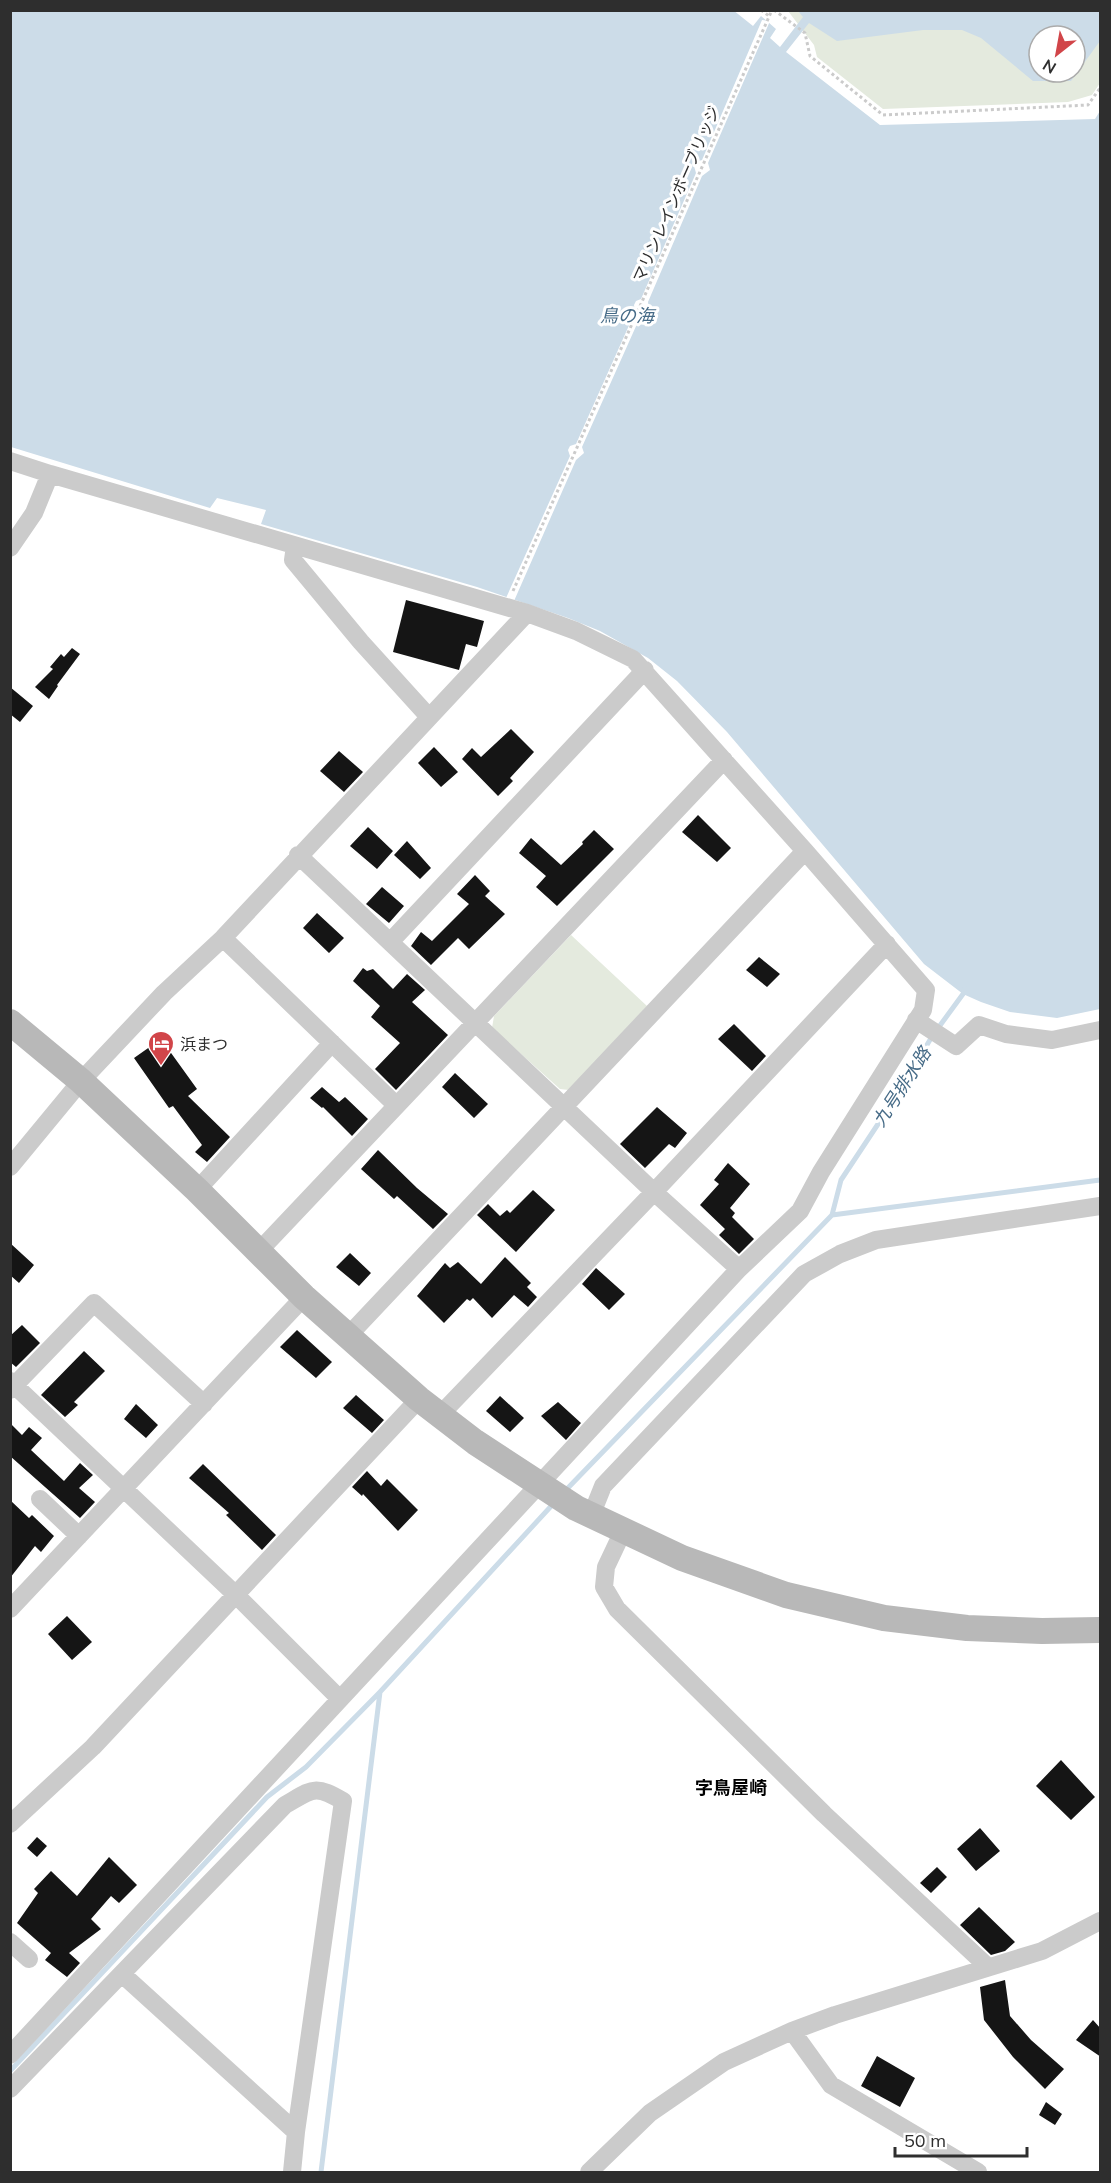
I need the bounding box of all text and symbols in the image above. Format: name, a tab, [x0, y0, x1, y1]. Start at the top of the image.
north arrow	[1027, 24, 1087, 84]
text: N	[1039, 55, 1060, 79]
street label: マリンレインボーブリッジ	[628, 103, 724, 285]
water label: 鳥の海	[600, 304, 657, 327]
hotel icon: 浜まつ	[146, 1029, 176, 1067]
place label: 浜まつ	[180, 1034, 228, 1054]
water label: 九号排水路	[867, 1041, 937, 1131]
district label: 字鳥屋崎	[695, 1776, 767, 1799]
scale bar	[895, 2120, 1027, 2158]
text: 50 m	[904, 2129, 946, 2152]

